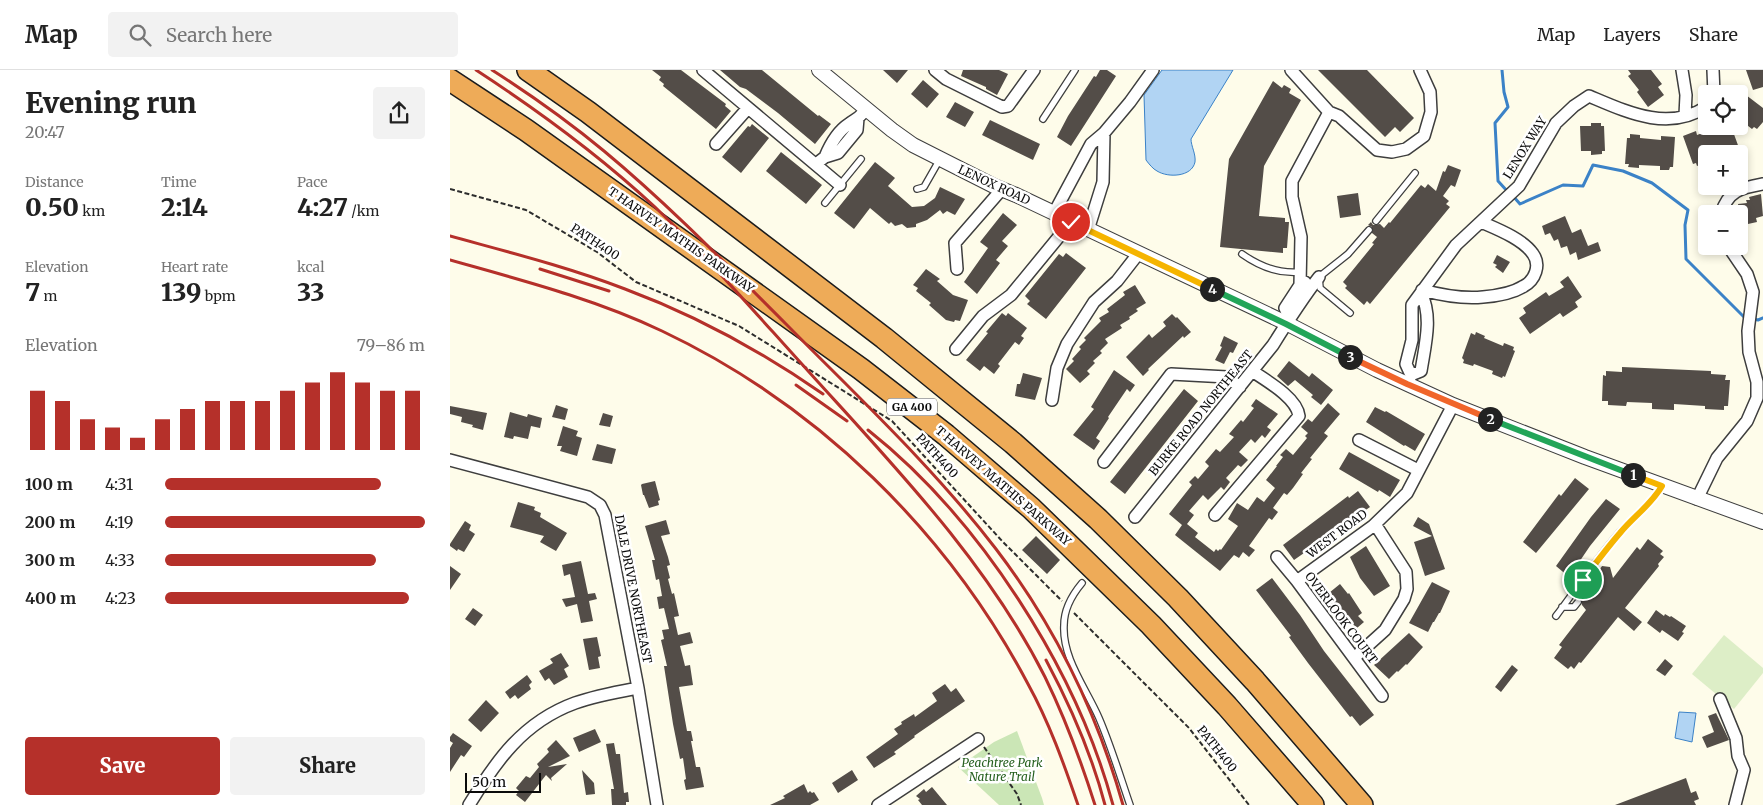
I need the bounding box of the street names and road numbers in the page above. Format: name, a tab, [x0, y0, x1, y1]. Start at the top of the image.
street label: LENOX WAY	[1500, 114, 1550, 182]
street label: LENOX ROAD	[956, 161, 1033, 208]
street label: T HARVEY MATHIS PARKWAY	[605, 183, 757, 296]
street label: PATH400	[568, 220, 623, 263]
street label: BURKE ROAD NORTHEAST	[1145, 346, 1256, 478]
road number: GA 400	[887, 398, 937, 416]
street label: T HARVEY MATHIS PARKWAY	[932, 423, 1074, 549]
street label: PATH400	[913, 430, 962, 481]
street label: WEST ROAD	[1303, 506, 1370, 562]
street label: DALE DRIVE NORTHEAST	[612, 513, 655, 665]
street label: OVERLOOK COURT	[1302, 569, 1381, 667]
street label: PATH400	[1194, 723, 1241, 775]

